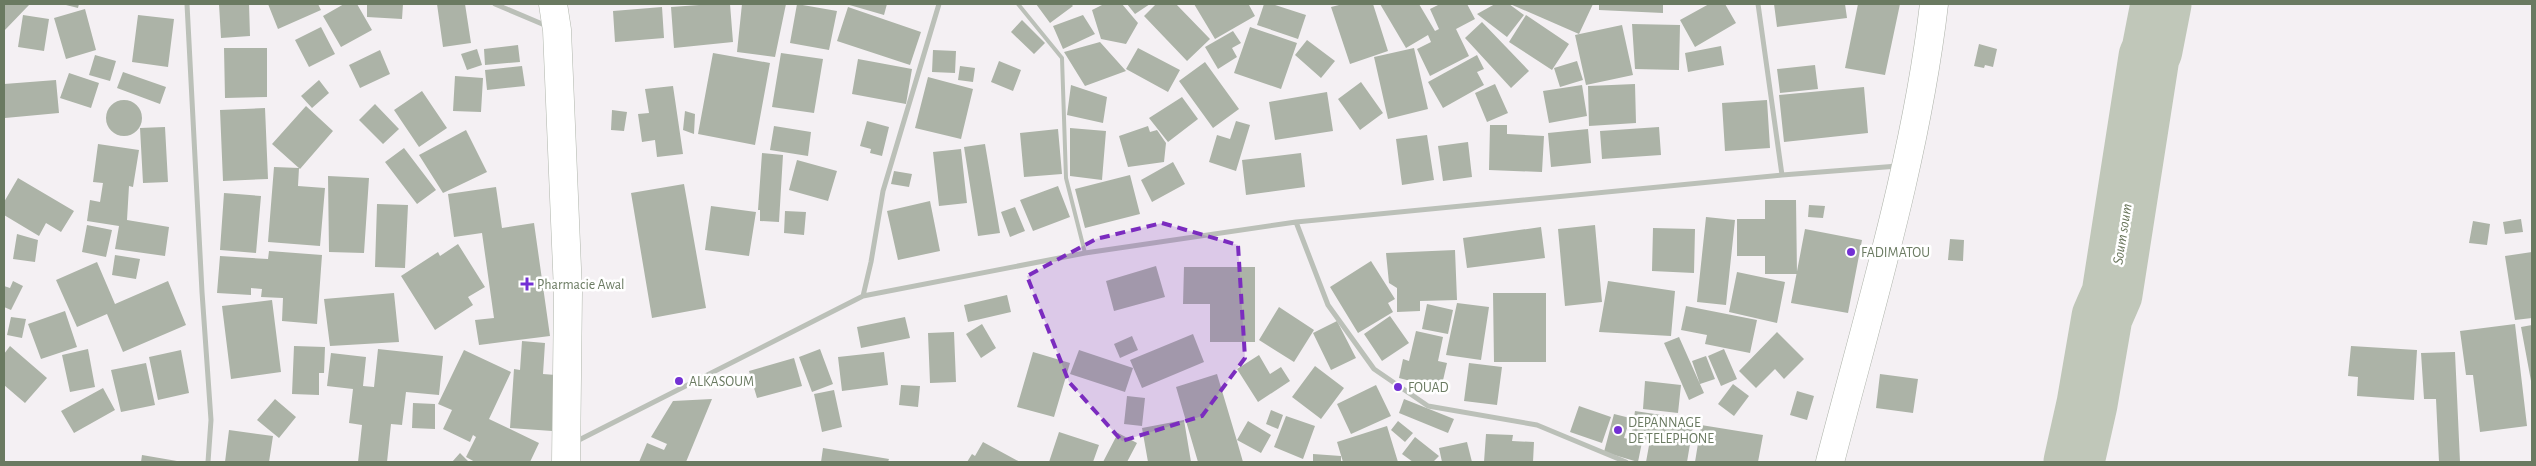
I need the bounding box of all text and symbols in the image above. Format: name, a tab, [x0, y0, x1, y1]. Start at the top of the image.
water label: Soum soum	[2110, 203, 2135, 266]
marker: FADIMATOU	[1845, 246, 1857, 258]
place label: FADIMATOU	[1861, 246, 1930, 260]
marker: Pharmacie Awal	[521, 278, 533, 290]
place label: Pharmacie Awal	[537, 278, 625, 292]
marker: ALKASOUM	[673, 375, 685, 387]
place label: ALKASOUM	[689, 375, 754, 389]
marker: FOUAD	[1392, 381, 1404, 393]
place label: FOUAD	[1408, 381, 1449, 395]
place label: DEPANNAGE DE TELEPHONE	[1628, 416, 1714, 446]
marker: DEPANNAGE DE TELEPHONE	[1612, 424, 1624, 436]

